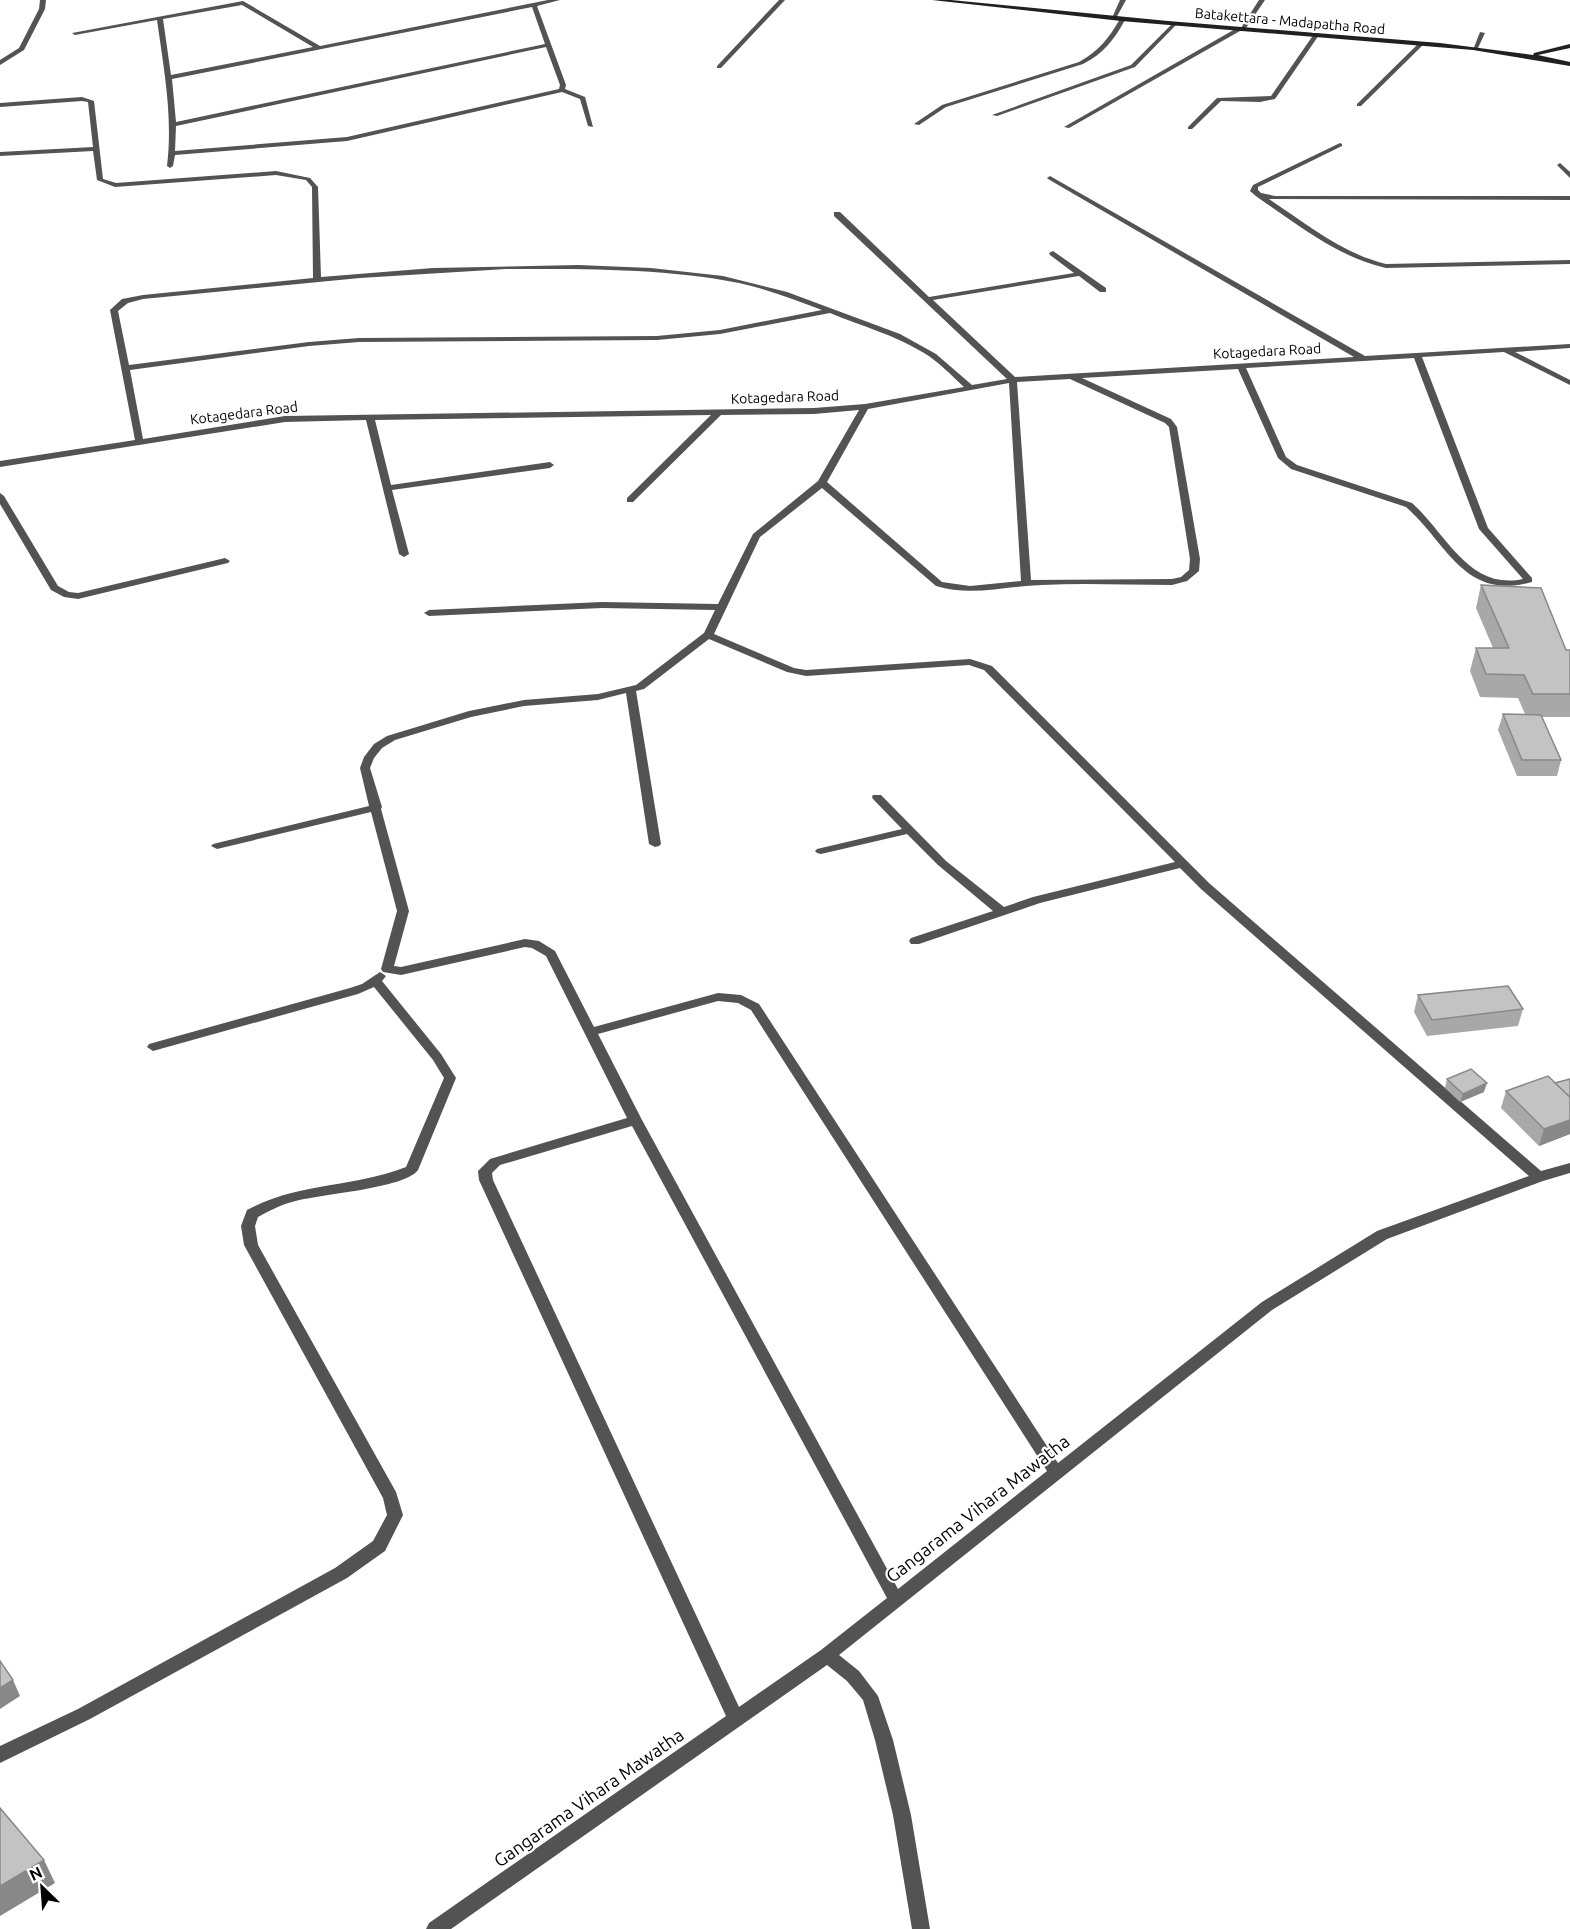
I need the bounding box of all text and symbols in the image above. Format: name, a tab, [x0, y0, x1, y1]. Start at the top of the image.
street label: Batakettara - Madapatha Road	[1194, 5, 1386, 37]
street label: Kotagedara Road	[1212, 340, 1322, 362]
street label: Kotagedara Road	[731, 387, 839, 407]
street label: Kotagedara Road	[189, 398, 299, 428]
street label: Gangarama Vihara Mawatha	[882, 1431, 1073, 1586]
street label: Gangarama Vihara Mawatha	[490, 1724, 687, 1870]
north arrow	[12, 1857, 72, 1917]
text: N	[26, 1863, 45, 1884]

